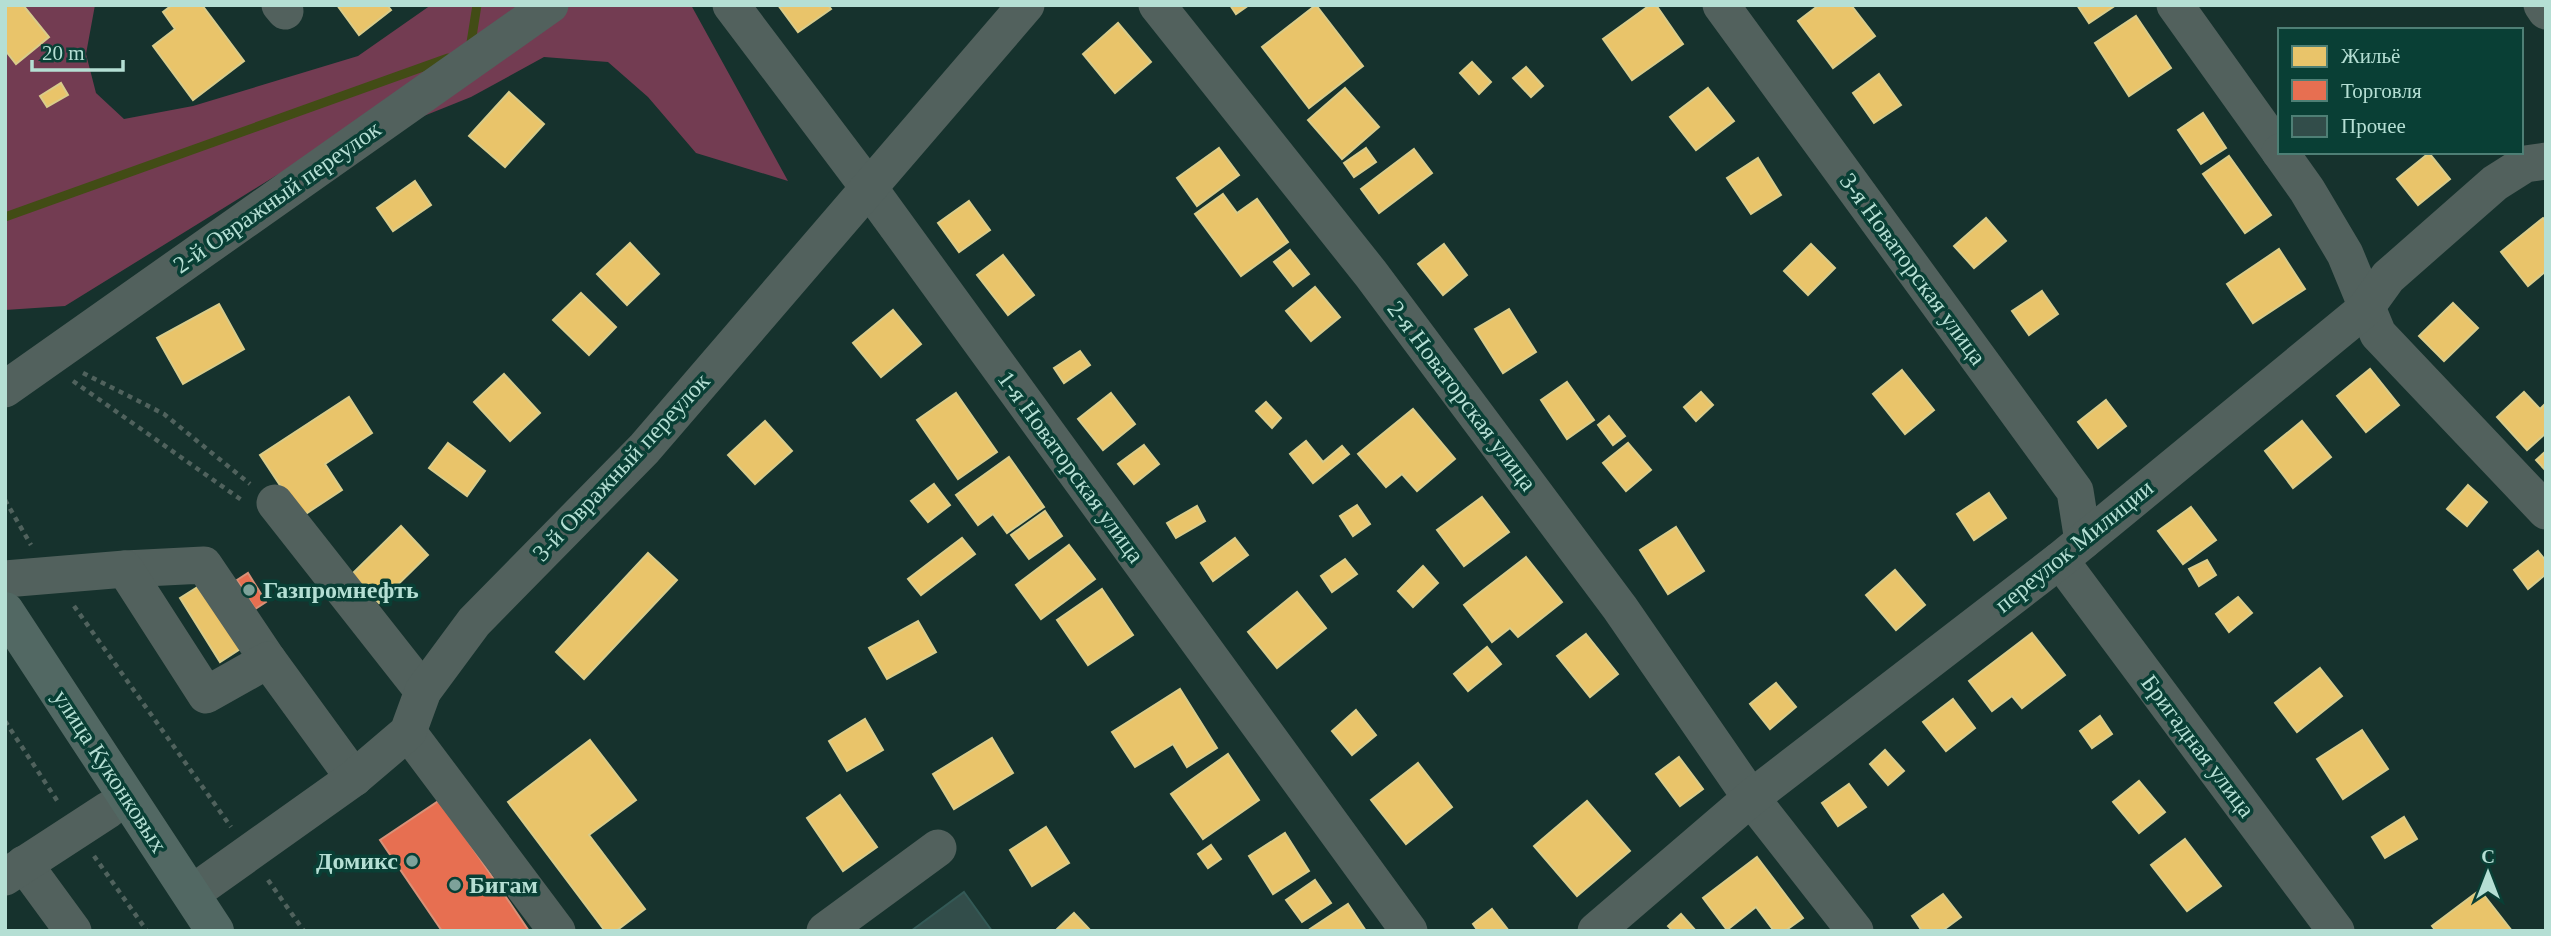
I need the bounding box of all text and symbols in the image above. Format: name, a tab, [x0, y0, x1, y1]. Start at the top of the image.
scale bar	[32, 28, 122, 72]
legend	[2278, 28, 2523, 154]
text: 20 m	[42, 41, 85, 65]
text: Жильё	[2341, 44, 2400, 68]
text: Торговля	[2341, 79, 2422, 103]
text: Прочее	[2341, 114, 2406, 138]
street label: 2-й Овражный переулок	[169, 115, 386, 278]
street label: 3-я Новаторская улица	[1835, 168, 1991, 370]
street label: 2-я Новаторская улица	[1382, 296, 1542, 496]
street label: 1-я Новаторская улица	[993, 366, 1149, 568]
street label: 3-й Овражный переулок	[527, 368, 715, 566]
street label: переулок Милиции	[1990, 474, 2158, 618]
place label: Газпромнефть	[263, 577, 419, 603]
marker: Газпромнефть	[241, 582, 257, 598]
street label: Бригадная улица	[2136, 670, 2260, 822]
street label: улица Куконковых	[48, 685, 172, 857]
north arrow	[2453, 838, 2523, 908]
text: С	[2481, 846, 2495, 867]
place label: Домикс	[316, 848, 398, 874]
marker: Домикс	[404, 853, 420, 869]
place label: Бигам	[469, 872, 538, 898]
marker: Бигам	[447, 877, 463, 893]

